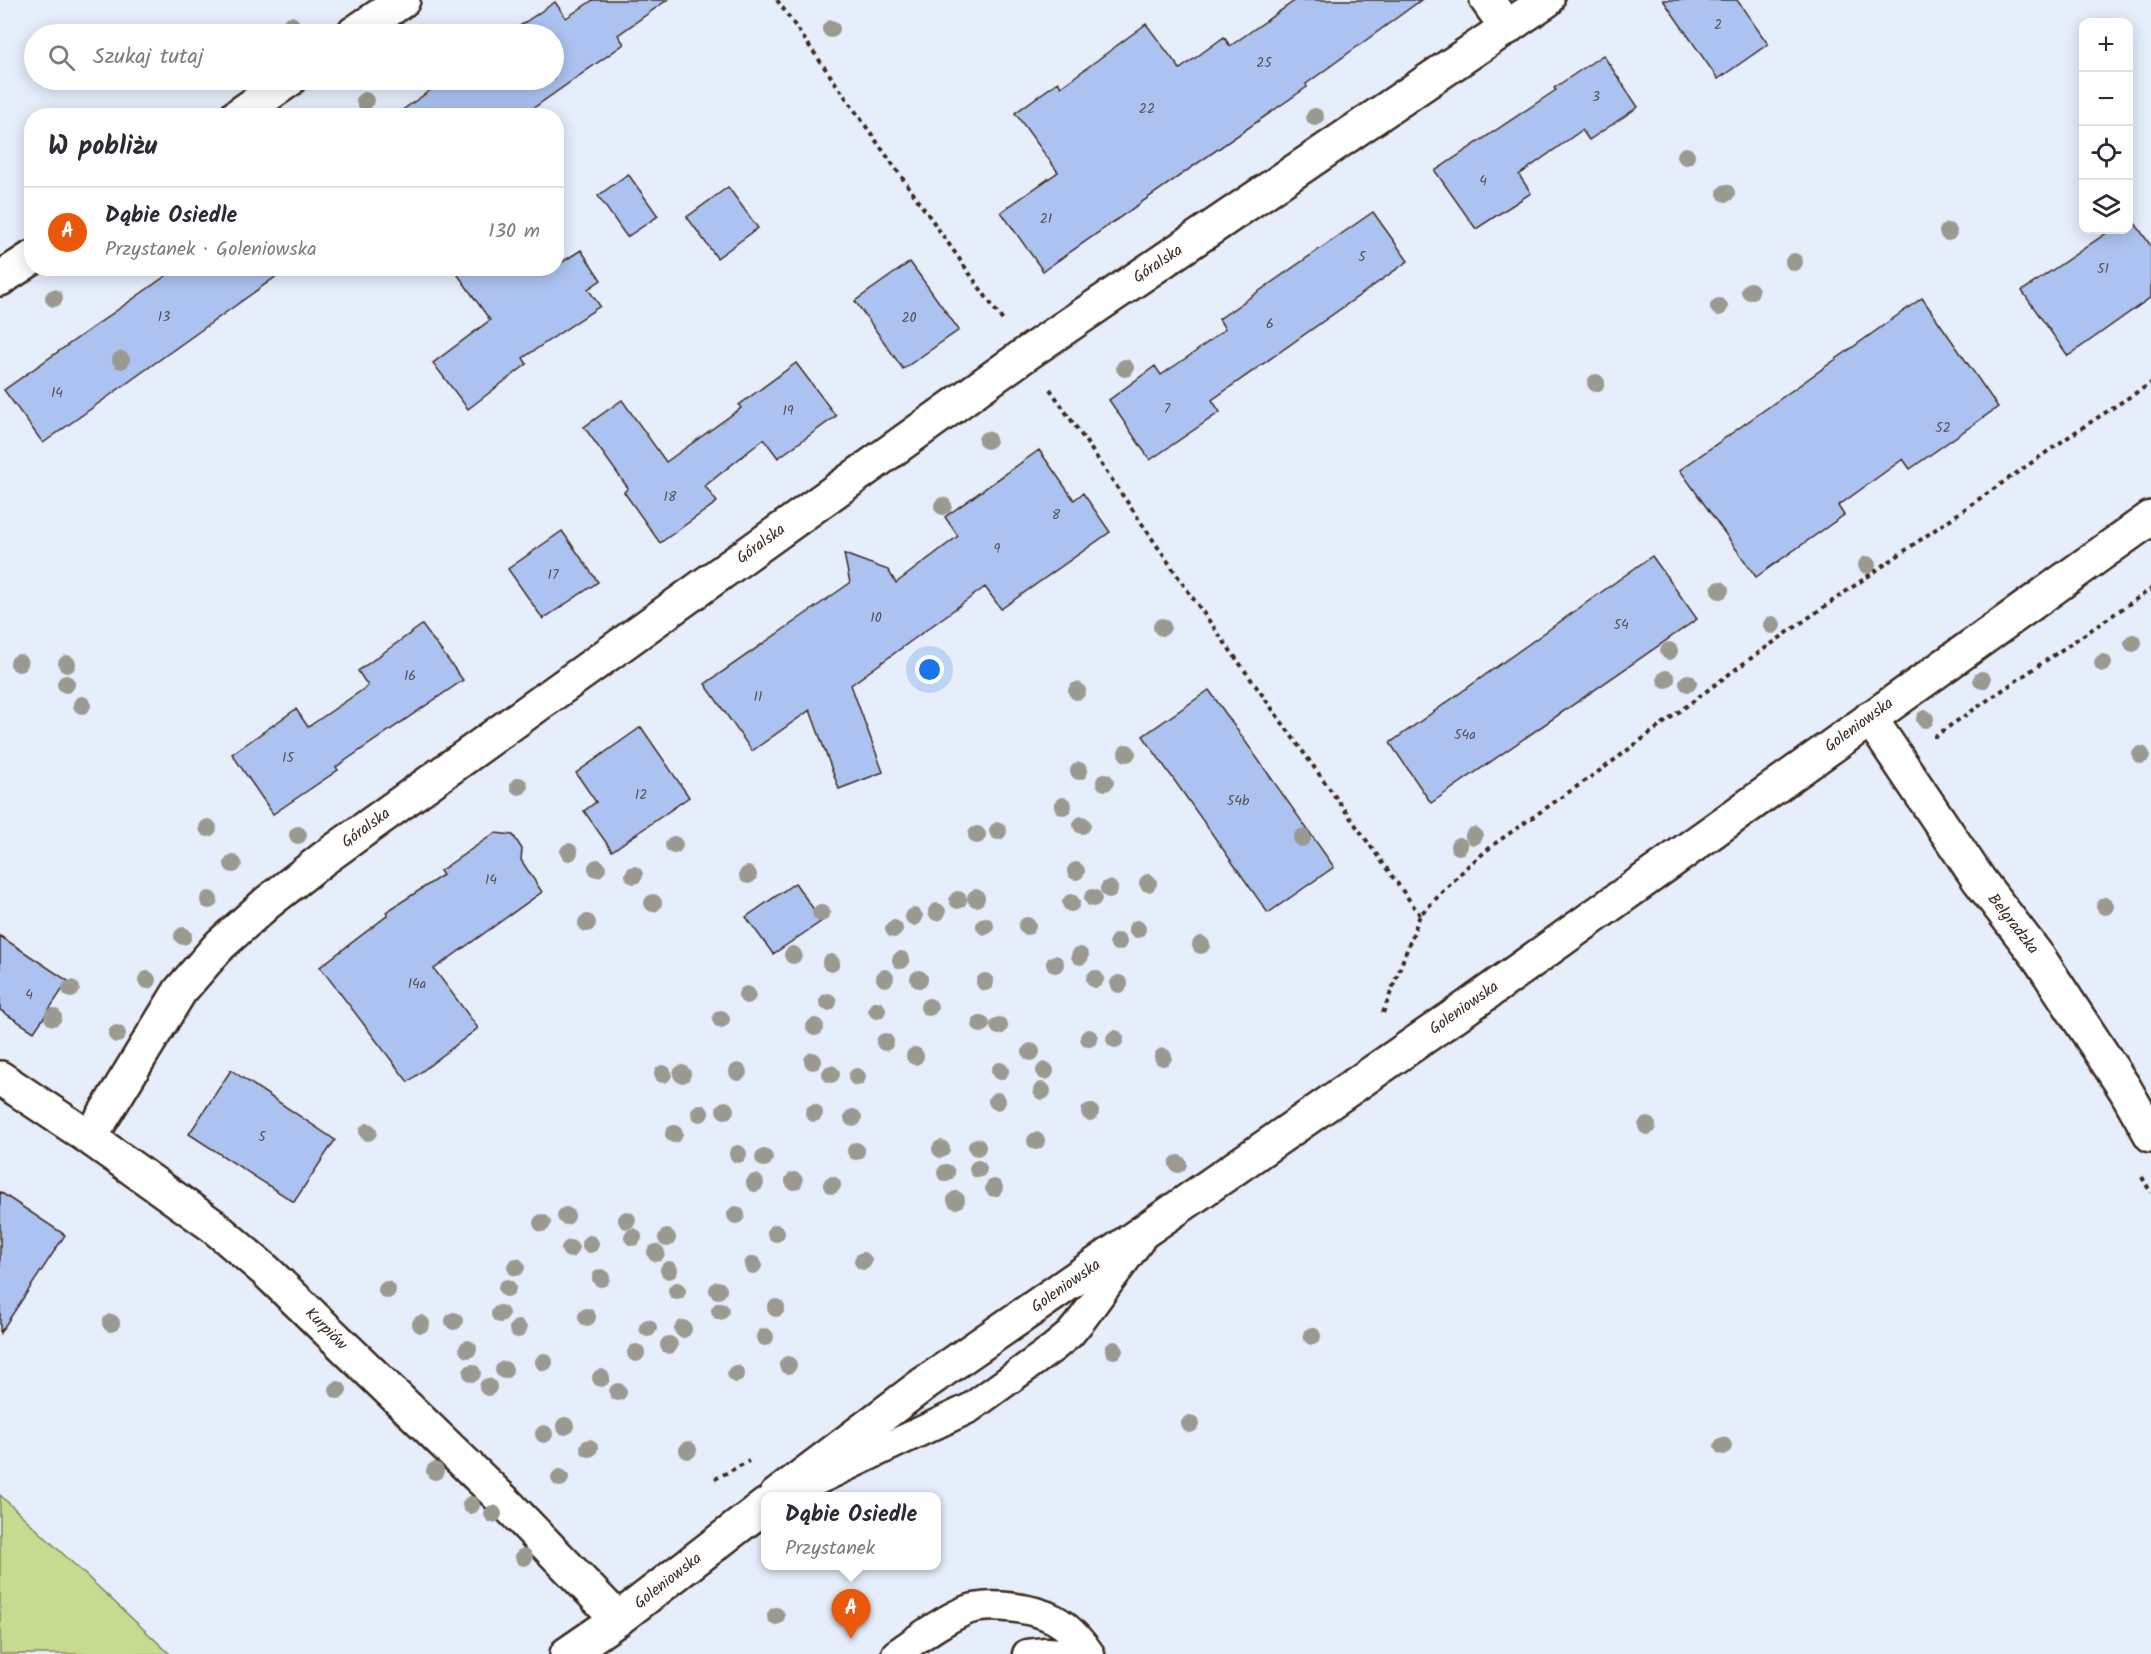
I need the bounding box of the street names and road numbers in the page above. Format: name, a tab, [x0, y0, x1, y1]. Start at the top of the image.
street label: Góralska	[1128, 238, 1188, 290]
street label: Góralska	[731, 518, 791, 570]
street label: Goleniowska	[1819, 691, 1899, 759]
street label: Góralska	[336, 802, 396, 854]
street label: Belgradzka	[1981, 888, 2045, 960]
street label: Goleniowska	[1424, 975, 1504, 1041]
street label: Goleniowska	[1026, 1253, 1106, 1319]
street label: Kurpiów	[299, 1302, 353, 1356]
street label: Goleniowska	[629, 1546, 707, 1616]

